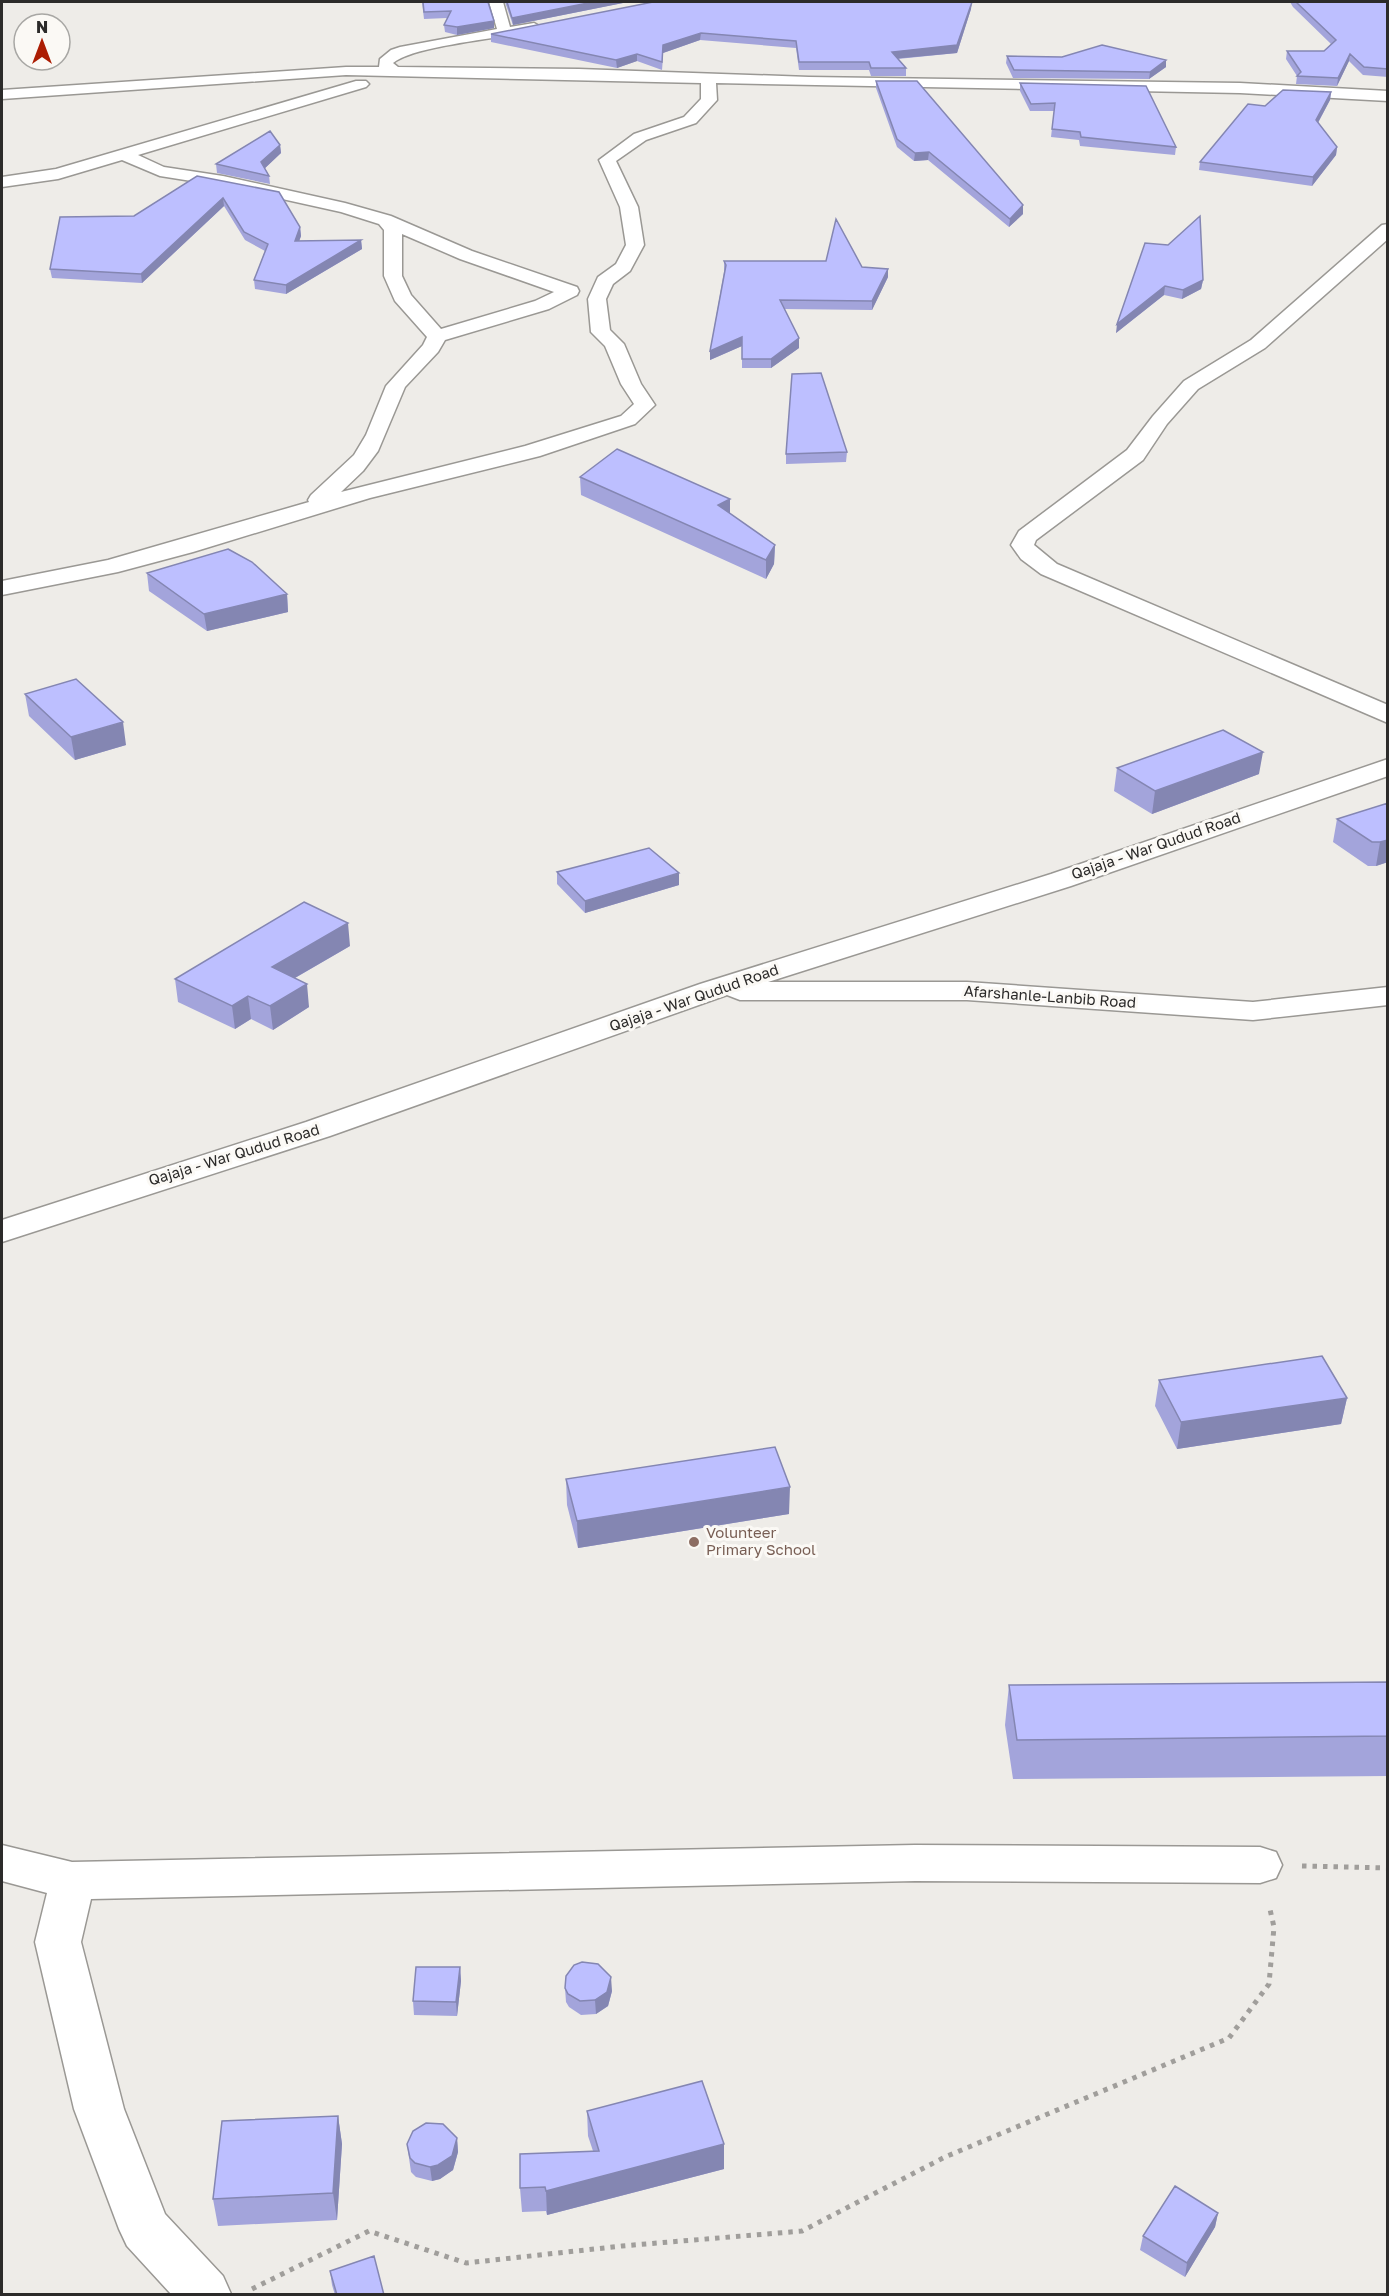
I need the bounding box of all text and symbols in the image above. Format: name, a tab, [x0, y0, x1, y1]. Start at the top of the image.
north arrow	[12, 12, 72, 72]
text: N	[36, 17, 48, 37]
street label: Qajaja - War Qudud Road	[1069, 808, 1243, 883]
street label: Qajaja - War Qudud Road	[607, 960, 781, 1035]
street label: Afarshanle-Lanbib Road	[963, 981, 1137, 1011]
street label: Qajaja - War Qudud Road	[146, 1119, 321, 1189]
place label: Volunteer Primary School	[706, 1523, 816, 1558]
marker: Volunteer Primary School	[687, 1535, 701, 1549]

